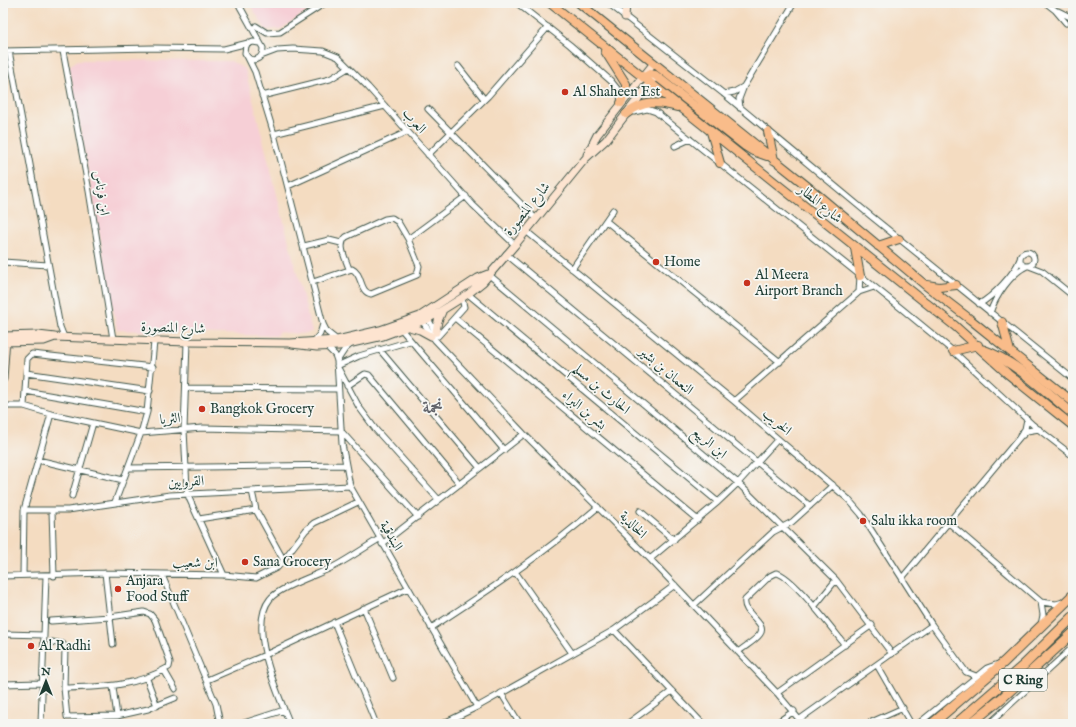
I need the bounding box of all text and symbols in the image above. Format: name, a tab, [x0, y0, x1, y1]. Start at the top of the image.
place label: Al Shaheen Est	[572, 83, 660, 101]
marker: Al Shaheen Est	[560, 87, 570, 97]
street label: العرب	[398, 104, 430, 138]
street label: ابن فرناس	[89, 169, 113, 217]
street label: شارع المنصورة	[500, 178, 556, 241]
street label: شارع المطار	[791, 179, 846, 229]
place label: Home	[664, 253, 701, 271]
marker: Home	[651, 257, 661, 267]
place label: Al Meera Airport Branch	[754, 266, 843, 300]
marker: Al Meera Airport Branch	[742, 278, 752, 288]
street label: شارع المنصورة	[140, 318, 206, 340]
street label: النعمان بن بشير	[633, 342, 697, 399]
street label: الحارث بن مسلم	[565, 359, 634, 422]
street label: بشر بن البراء	[558, 386, 610, 434]
district label: نجمة	[423, 397, 443, 420]
place label: Bangkok Grocery	[210, 400, 314, 418]
marker: Bangkok Grocery	[197, 404, 207, 414]
street label: الخريب	[759, 404, 795, 440]
street label: الثريا	[159, 409, 181, 429]
street label: ابن الربيع	[685, 423, 730, 466]
street label: القرويين	[167, 472, 205, 492]
street label: الخالدية	[615, 507, 651, 543]
place label: Salu ikka room	[871, 512, 957, 530]
marker: Salu ikka room	[858, 516, 868, 526]
street label: البندقية	[375, 518, 407, 554]
place label: Sana Grocery	[253, 553, 331, 571]
street label: ابن شعيب	[172, 554, 218, 572]
marker: Sana Grocery	[240, 557, 250, 567]
place label: Anjara Food Stuff	[125, 572, 190, 606]
marker: Anjara Food Stuff	[113, 584, 123, 594]
place label: Al Radhi	[38, 637, 91, 655]
marker: Al Radhi	[26, 641, 36, 651]
north arrow	[26, 661, 66, 701]
text: N	[40, 665, 51, 679]
road number: C Ring	[999, 669, 1047, 691]

